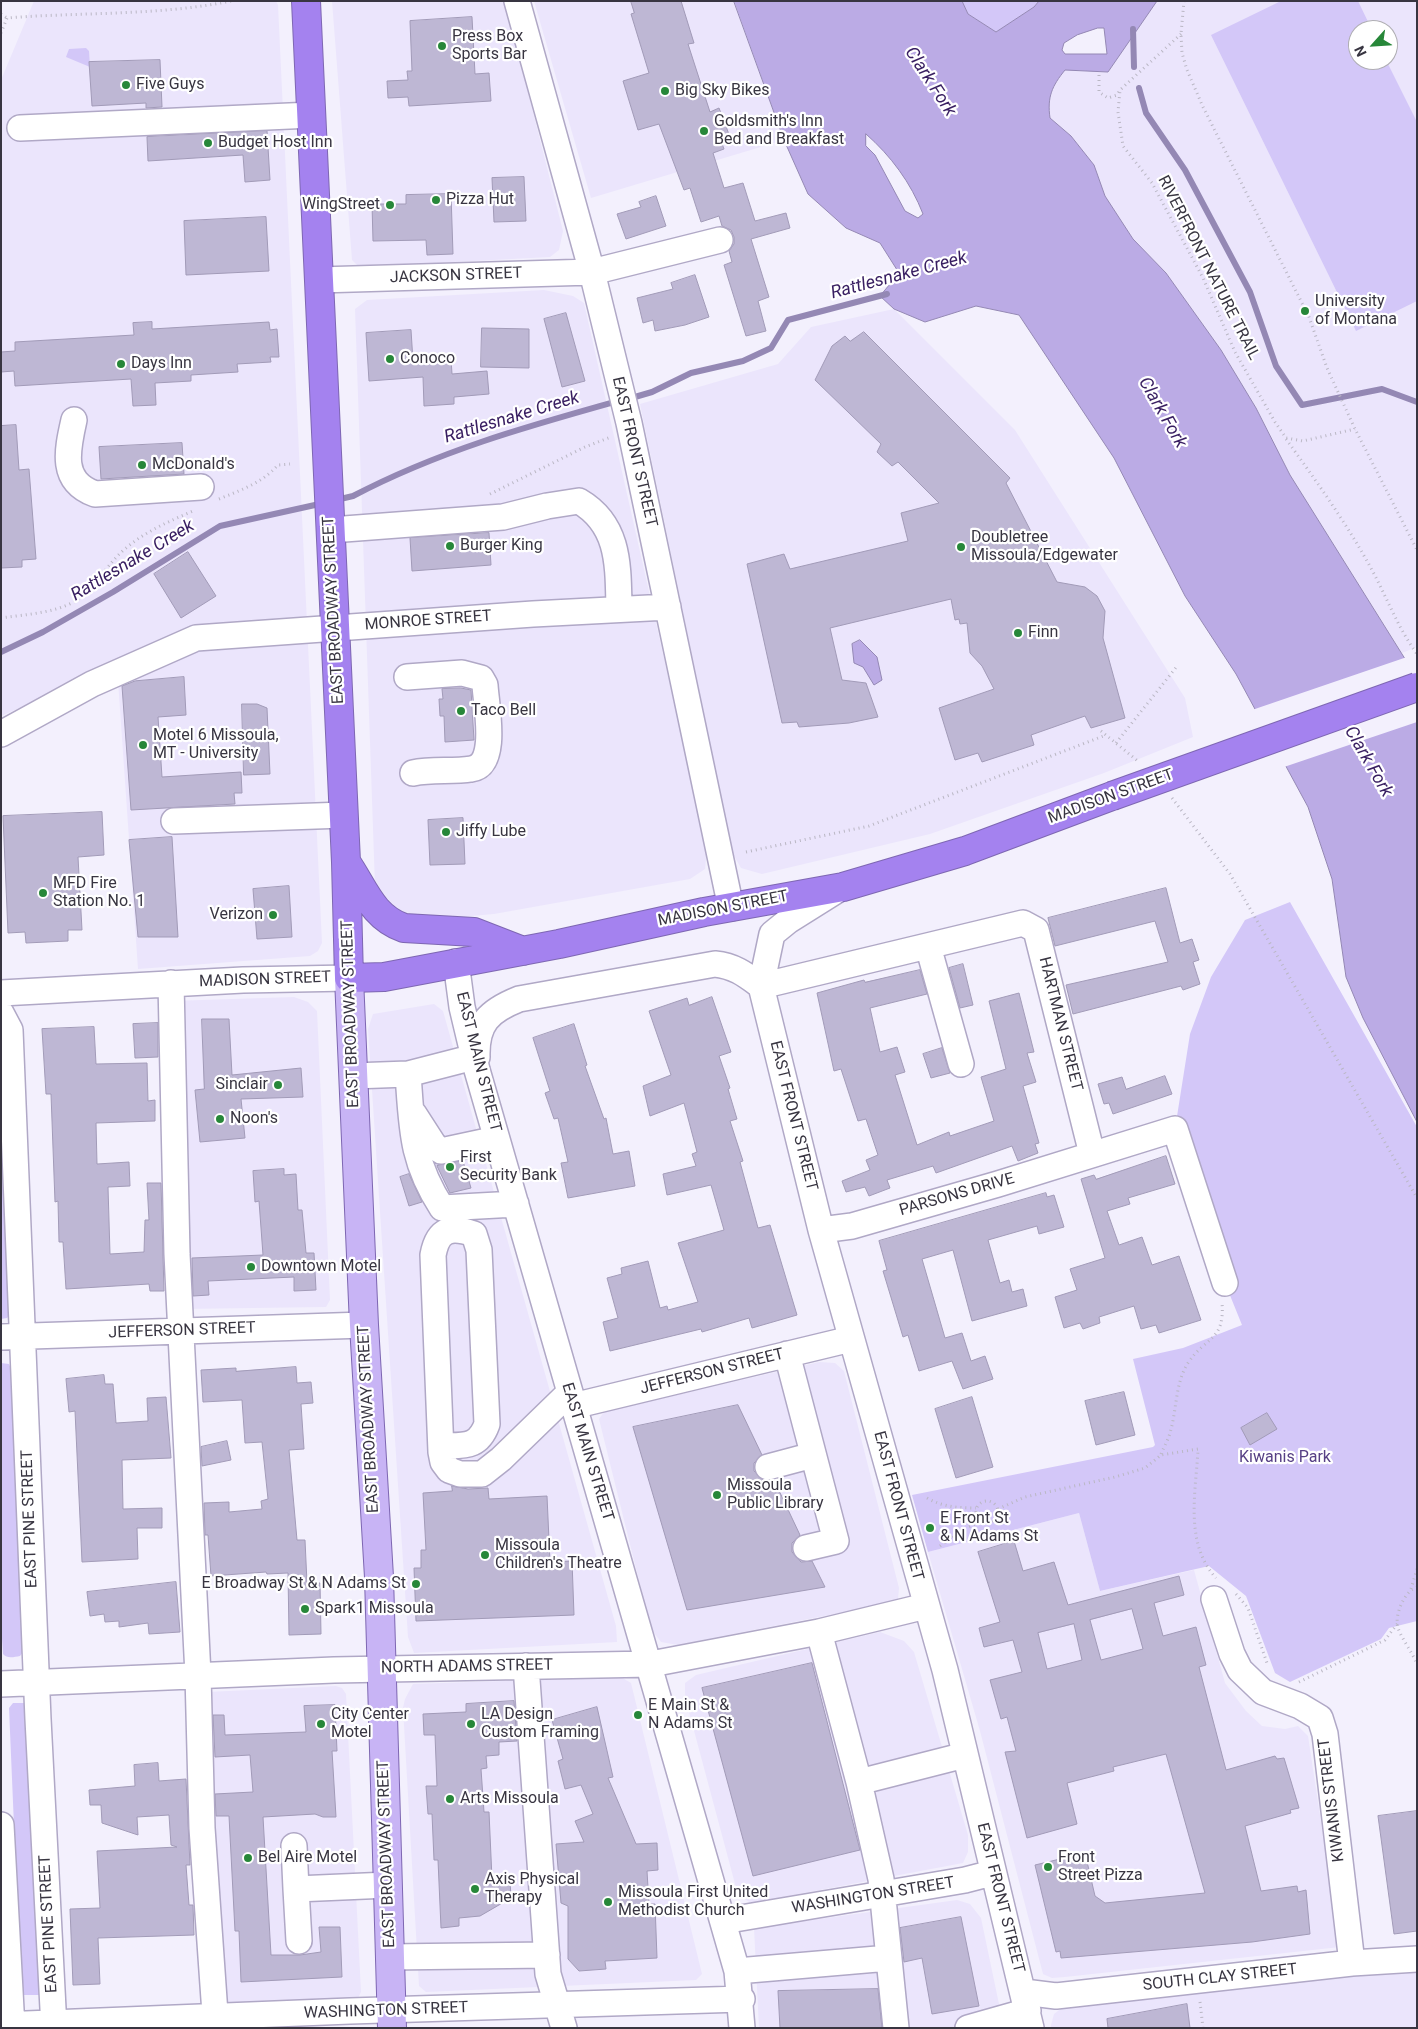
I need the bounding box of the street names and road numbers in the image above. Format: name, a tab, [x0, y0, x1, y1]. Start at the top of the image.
street label: RIVERFRONT NATURE TRAIL	[1153, 173, 1263, 363]
street label: JACKSON STREET	[390, 264, 522, 288]
street label: EAST FRONT STREET	[607, 375, 661, 529]
street label: EAST BROADWAY STREET	[319, 516, 349, 704]
street label: MONROE STREET	[364, 607, 492, 635]
street label: MADISON STREET	[1046, 765, 1176, 829]
street label: MADISON STREET	[656, 887, 790, 931]
street label: EAST BROADWAY STREET	[338, 920, 364, 1108]
street label: HARTMAN STREET	[1034, 955, 1086, 1093]
street label: MADISON STREET	[199, 968, 331, 992]
street label: EAST MAIN STREET	[451, 990, 505, 1134]
street label: EAST FRONT STREET	[765, 1039, 821, 1193]
street label: PARSONS DRIVE	[897, 1169, 1017, 1221]
street label: JEFFERSON STREET	[108, 1319, 256, 1343]
street label: EAST BROADWAY STREET	[354, 1325, 384, 1513]
street label: JEFFERSON STREET	[638, 1345, 786, 1399]
street label: EAST MAIN STREET	[557, 1381, 617, 1523]
street label: EAST FRONT STREET	[869, 1429, 927, 1583]
street label: EAST PINE STREET	[18, 1450, 42, 1588]
street label: NORTH ADAMS STREET	[381, 1656, 553, 1678]
street label: KIWANIS STREET	[1315, 1737, 1349, 1863]
street label: EAST BROADWAY STREET	[374, 1760, 400, 1948]
street label: EAST FRONT STREET	[972, 1821, 1028, 1975]
street label: EAST PINE STREET	[36, 1854, 62, 1994]
street label: WASHINGTON STREET	[790, 1874, 956, 1918]
street label: SOUTH CLAY STREET	[1142, 1960, 1298, 1996]
street label: WASHINGTON STREET	[304, 1999, 468, 2023]

